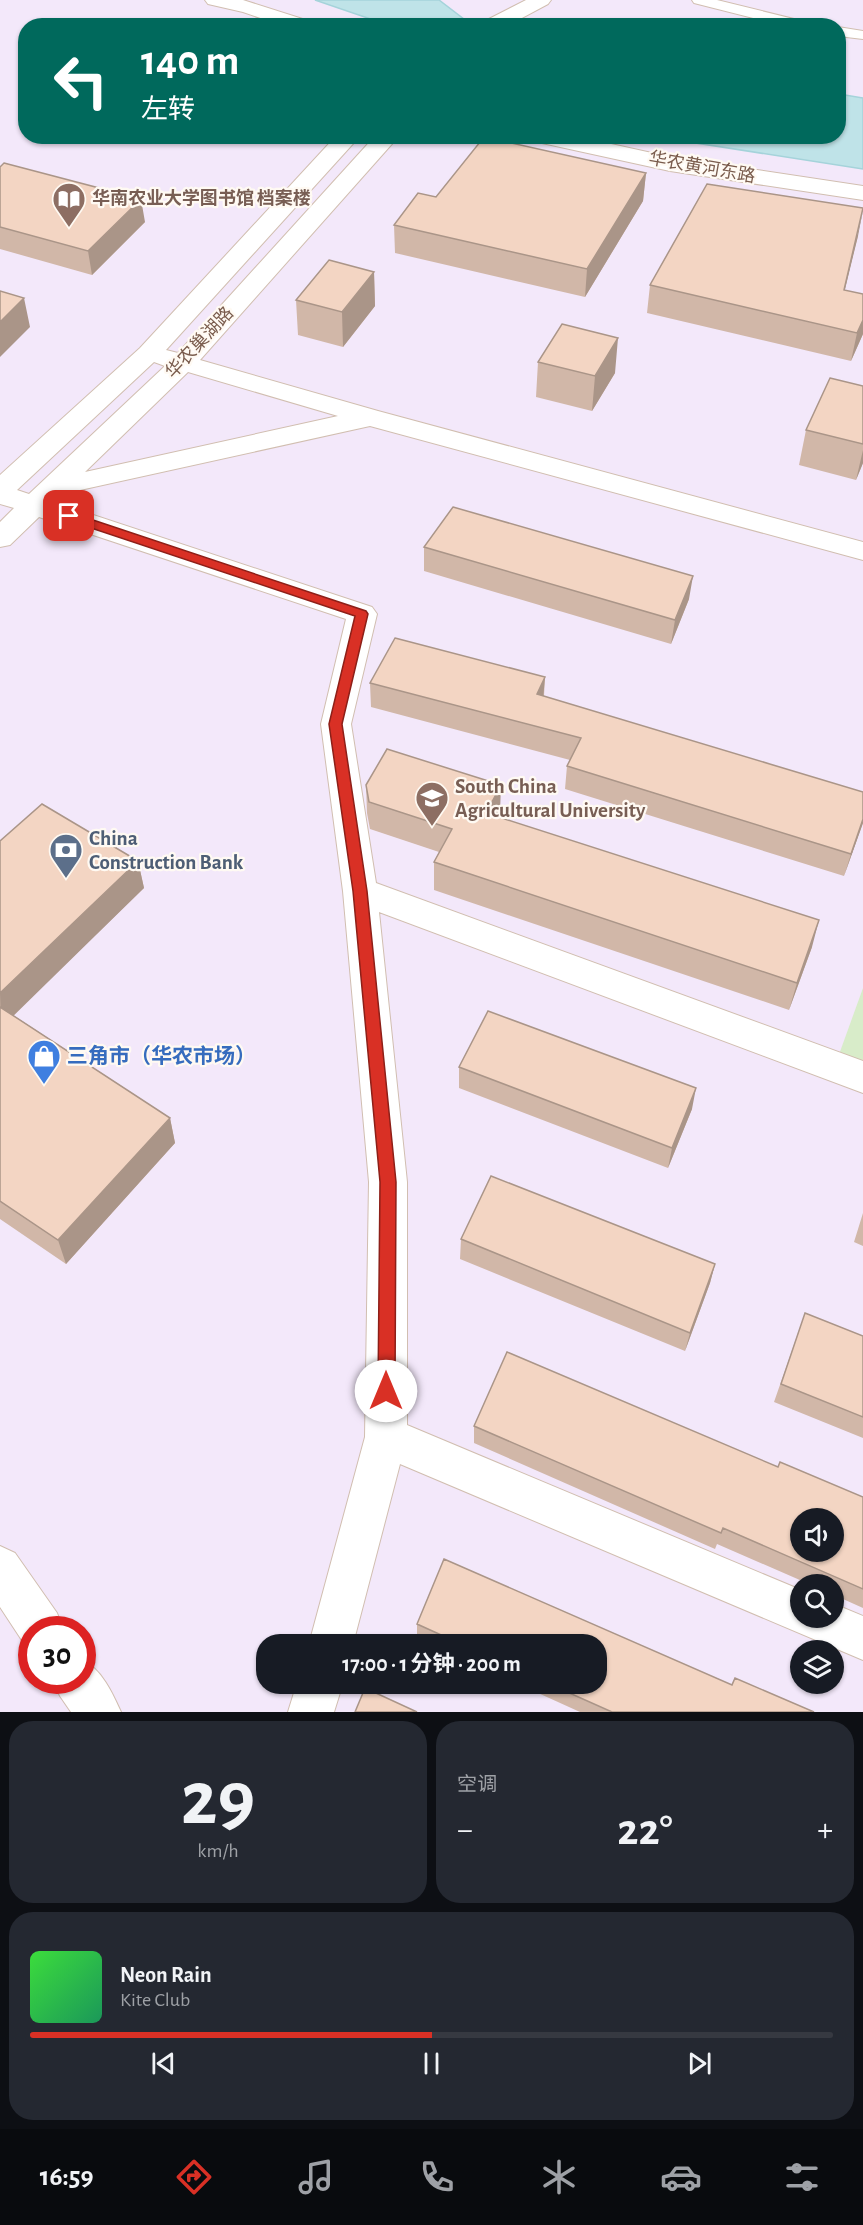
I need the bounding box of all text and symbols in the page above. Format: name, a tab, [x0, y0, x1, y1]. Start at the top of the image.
text: 140 m	[141, 40, 239, 82]
icon: left	[42, 42, 120, 120]
text: 左转	[141, 96, 195, 123]
street label: 华农黄河东路	[647, 148, 757, 186]
library icon: 华南农业大学图书馆 档案楼	[51, 181, 87, 228]
place label: 华南农业大学图书馆 档案楼	[92, 188, 311, 208]
street label: 华农巢湖路	[161, 303, 237, 382]
pin	[43, 490, 94, 541]
icon: arrive	[52, 499, 85, 532]
place label: South China Agricultural University	[455, 776, 646, 821]
school or university icon: South China Agricultural University	[414, 780, 450, 827]
place label: China Construction Bank	[89, 828, 244, 873]
bank icon: China Construction Bank	[48, 832, 84, 879]
shop icon: 三角市（华农市场）	[26, 1038, 62, 1085]
place label: 三角市（华农市场）	[67, 1044, 256, 1067]
position arrow	[354, 1359, 418, 1423]
map controls	[790, 1508, 844, 1694]
button: sound	[790, 1508, 844, 1562]
button: search	[790, 1574, 844, 1628]
speed limit sign: 30	[18, 1616, 96, 1694]
button: layers	[790, 1640, 844, 1694]
text: 17:00 · 1 分钟 · 200 m	[342, 1653, 521, 1675]
text: 29	[181, 1761, 255, 1839]
text: 空调	[457, 1775, 497, 1795]
text: 22°	[617, 1808, 673, 1853]
text: −	[457, 1814, 473, 1847]
text: +	[817, 1814, 833, 1847]
text: km/h	[197, 1841, 239, 1861]
text: Neon Rain	[120, 1964, 212, 1986]
text: Kite Club	[120, 1990, 190, 2010]
icon: previous	[147, 2047, 180, 2080]
icon: pause	[415, 2047, 448, 2080]
icon: next	[683, 2047, 716, 2080]
icon: directions	[173, 2156, 215, 2198]
icon: music	[295, 2156, 337, 2198]
icon: phone	[416, 2156, 458, 2198]
icon: climate	[538, 2156, 580, 2198]
icon: car	[660, 2156, 702, 2198]
icon: filters	[781, 2156, 823, 2198]
text: 16:59	[40, 2163, 93, 2190]

